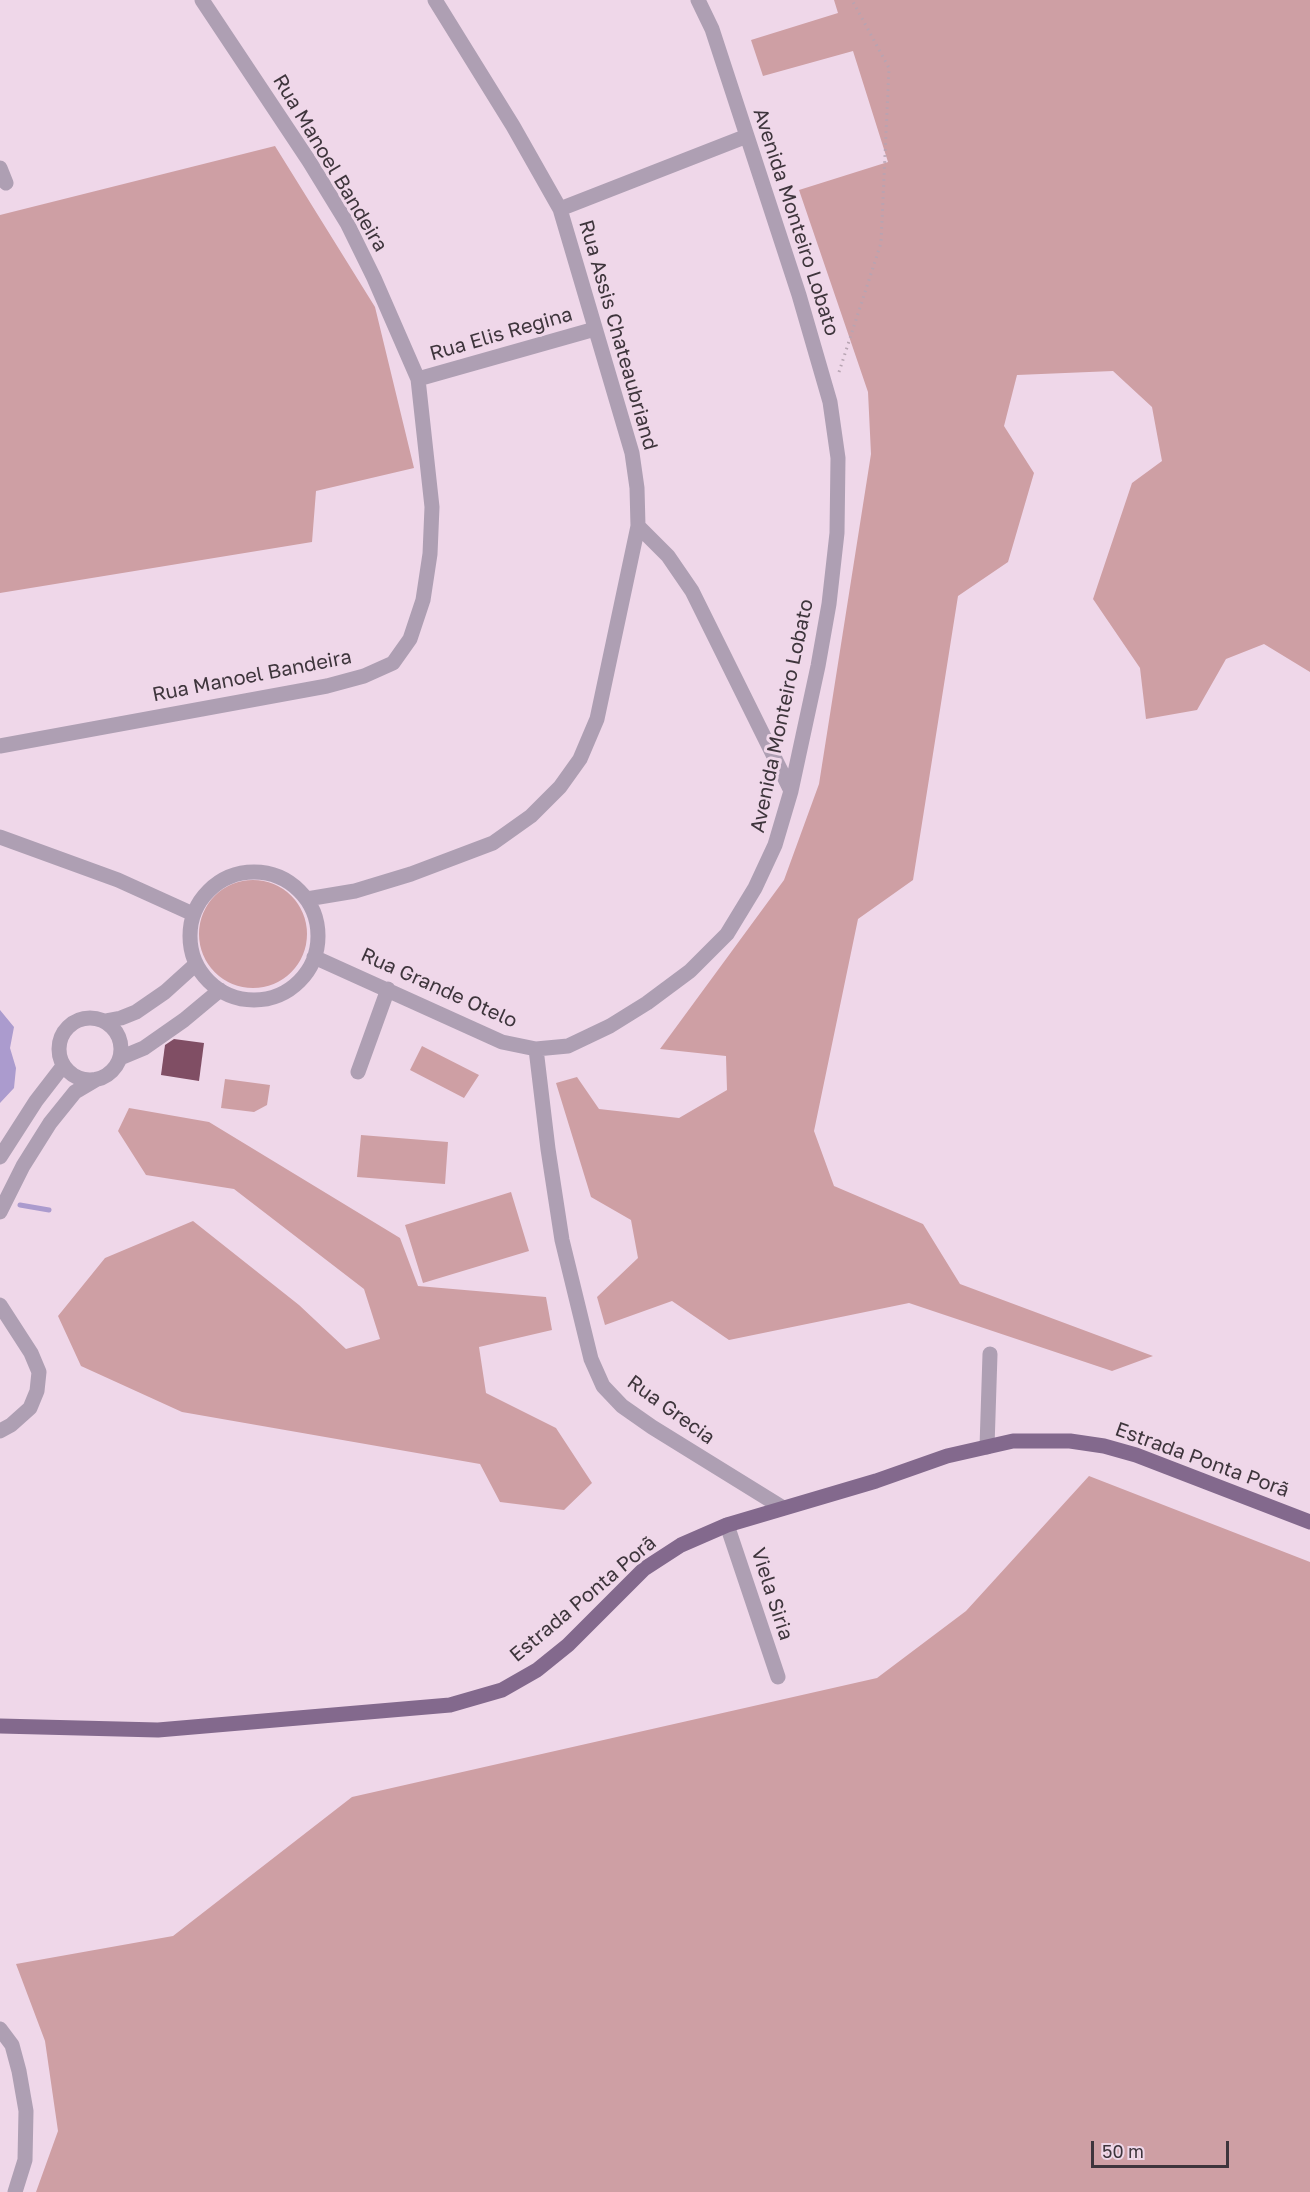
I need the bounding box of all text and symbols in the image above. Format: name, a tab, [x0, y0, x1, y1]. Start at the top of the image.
street label: Rua Manoel Bandeira	[268, 70, 392, 256]
street label: Avenida Monteiro Lobato	[748, 105, 844, 339]
street label: Rua Assis Chateaubriand	[574, 217, 662, 453]
street label: Rua Elis Regina	[427, 302, 575, 366]
street label: Avenida Monteiro Lobato	[745, 597, 819, 835]
street label: Rua Manoel Bandeira	[150, 645, 354, 707]
street label: Rua Grande Otelo	[357, 943, 521, 1033]
street label: Rua Grecia	[623, 1370, 719, 1450]
street label: Estrada Ponta Porã	[1112, 1417, 1292, 1503]
street label: Estrada Ponta Porã	[505, 1531, 661, 1667]
street label: Viela Siria	[746, 1545, 798, 1643]
scale bar	[1094, 2129, 1232, 2167]
text: 50 m	[1102, 2140, 1144, 2162]

